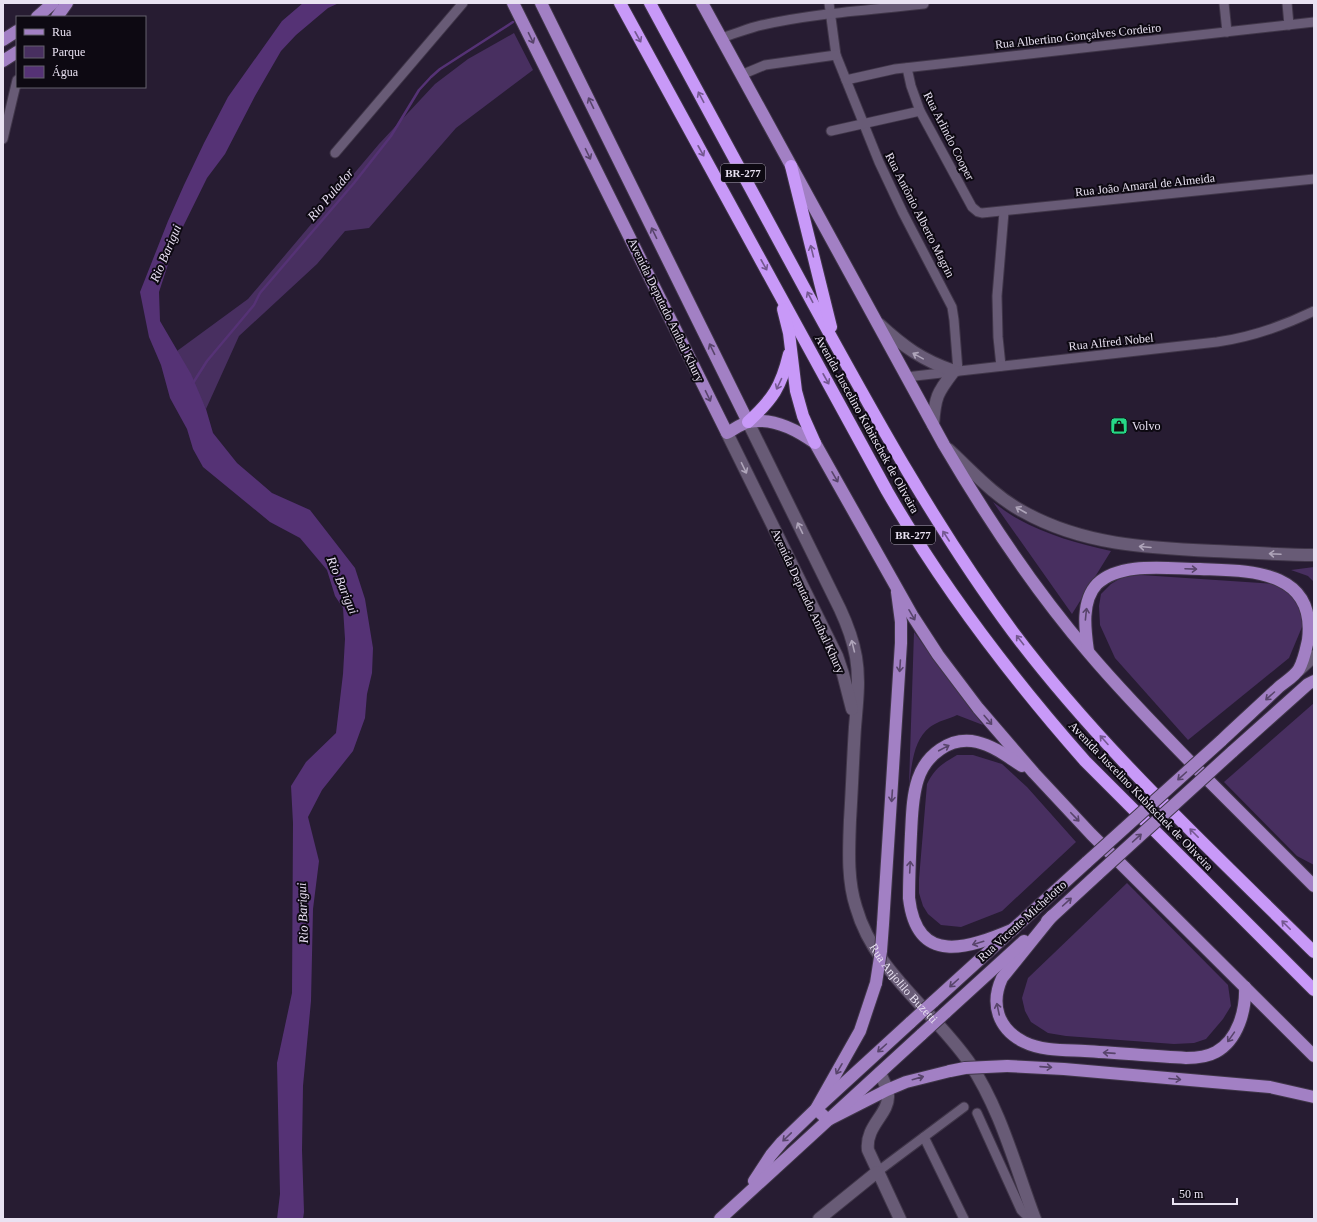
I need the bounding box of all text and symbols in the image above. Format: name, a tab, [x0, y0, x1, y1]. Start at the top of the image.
legend	[16, 16, 146, 88]
street label: Rua Albertino Gonçalves Cordeiro	[994, 20, 1162, 52]
text: Rua	[52, 25, 72, 39]
one-way arrow	[635, 31, 643, 43]
one-way arrow	[528, 32, 535, 44]
text: Parque	[52, 45, 85, 59]
text: Água	[52, 65, 79, 79]
street label: Rua Arlindo Cooper	[921, 89, 977, 183]
one-way arrow	[697, 91, 704, 103]
one-way arrow	[587, 98, 594, 110]
one-way arrow	[698, 145, 705, 157]
one-way arrow	[585, 148, 593, 160]
street label: Rua Antônio Alberto Magrin	[882, 150, 958, 280]
water label: Rio Pulador	[303, 164, 357, 224]
road number: BR-277	[721, 164, 765, 182]
street label: Rua João Amaral de Almeida	[1074, 171, 1216, 199]
water label: Rio Barigui	[146, 222, 184, 285]
one-way arrow	[650, 227, 658, 239]
street label: Avenida Deputado Aníbal Khury	[625, 236, 707, 384]
one-way arrow	[808, 245, 815, 258]
one-way arrow	[760, 259, 768, 271]
one-way arrow	[805, 291, 813, 303]
street label: Rua Alfred Nobel	[1068, 331, 1155, 353]
street label: Avenida Juscelino Kubitschek de Oliveira	[812, 332, 922, 516]
one-way arrow	[708, 343, 715, 355]
one-way arrow	[912, 351, 924, 359]
one-way arrow	[823, 373, 830, 385]
one-way arrow	[775, 378, 782, 390]
one-way arrow	[705, 390, 712, 402]
shop icon: Volvo	[1109, 416, 1129, 436]
place label: Volvo	[1132, 419, 1160, 433]
one-way arrow	[741, 462, 748, 474]
one-way arrow	[831, 471, 839, 483]
one-way arrow	[1016, 506, 1028, 514]
one-way arrow	[796, 522, 803, 534]
street label: Avenida Deputado Aníbal Khury	[768, 526, 848, 676]
road number: BR-277	[891, 526, 935, 544]
one-way arrow	[942, 531, 950, 542]
one-way arrow	[1139, 543, 1152, 551]
one-way arrow	[1269, 550, 1282, 557]
water label: Rio Barigui	[323, 553, 362, 617]
one-way arrow	[1184, 565, 1197, 573]
one-way arrow	[1083, 608, 1090, 621]
one-way arrow	[909, 609, 917, 621]
one-way arrow	[1016, 635, 1024, 646]
one-way arrow	[849, 640, 857, 653]
one-way arrow	[896, 659, 903, 672]
one-way arrow	[1265, 691, 1275, 701]
one-way arrow	[984, 715, 993, 726]
street label: Avenida Juscelino Kubitschek de Oliveira	[1066, 719, 1217, 874]
one-way arrow	[1099, 735, 1108, 745]
one-way arrow	[938, 744, 950, 751]
one-way arrow	[1177, 771, 1187, 780]
one-way arrow	[888, 789, 895, 802]
one-way arrow	[1070, 812, 1080, 822]
one-way arrow	[1189, 828, 1199, 838]
one-way arrow	[1132, 834, 1143, 843]
one-way arrow	[906, 861, 914, 874]
street label: Rua Vicente Michelotto	[975, 878, 1069, 964]
water label: Rio Barigui	[294, 882, 311, 945]
one-way arrow	[1062, 898, 1072, 907]
one-way arrow	[1281, 920, 1291, 930]
one-way arrow	[972, 939, 984, 947]
street label: Rua Anjolilo Buzetti	[866, 941, 941, 1027]
one-way arrow	[949, 978, 959, 987]
one-way arrow	[993, 1003, 1001, 1016]
one-way arrow	[1227, 1031, 1235, 1042]
one-way arrow	[878, 1043, 888, 1052]
one-way arrow	[1103, 1049, 1116, 1056]
one-way arrow	[834, 1063, 842, 1075]
one-way arrow	[1039, 1064, 1052, 1071]
one-way arrow	[911, 1074, 924, 1081]
one-way arrow	[1168, 1075, 1181, 1082]
one-way arrow	[782, 1132, 792, 1141]
scale bar	[1173, 1180, 1237, 1206]
text: 50 m	[1179, 1187, 1204, 1201]

